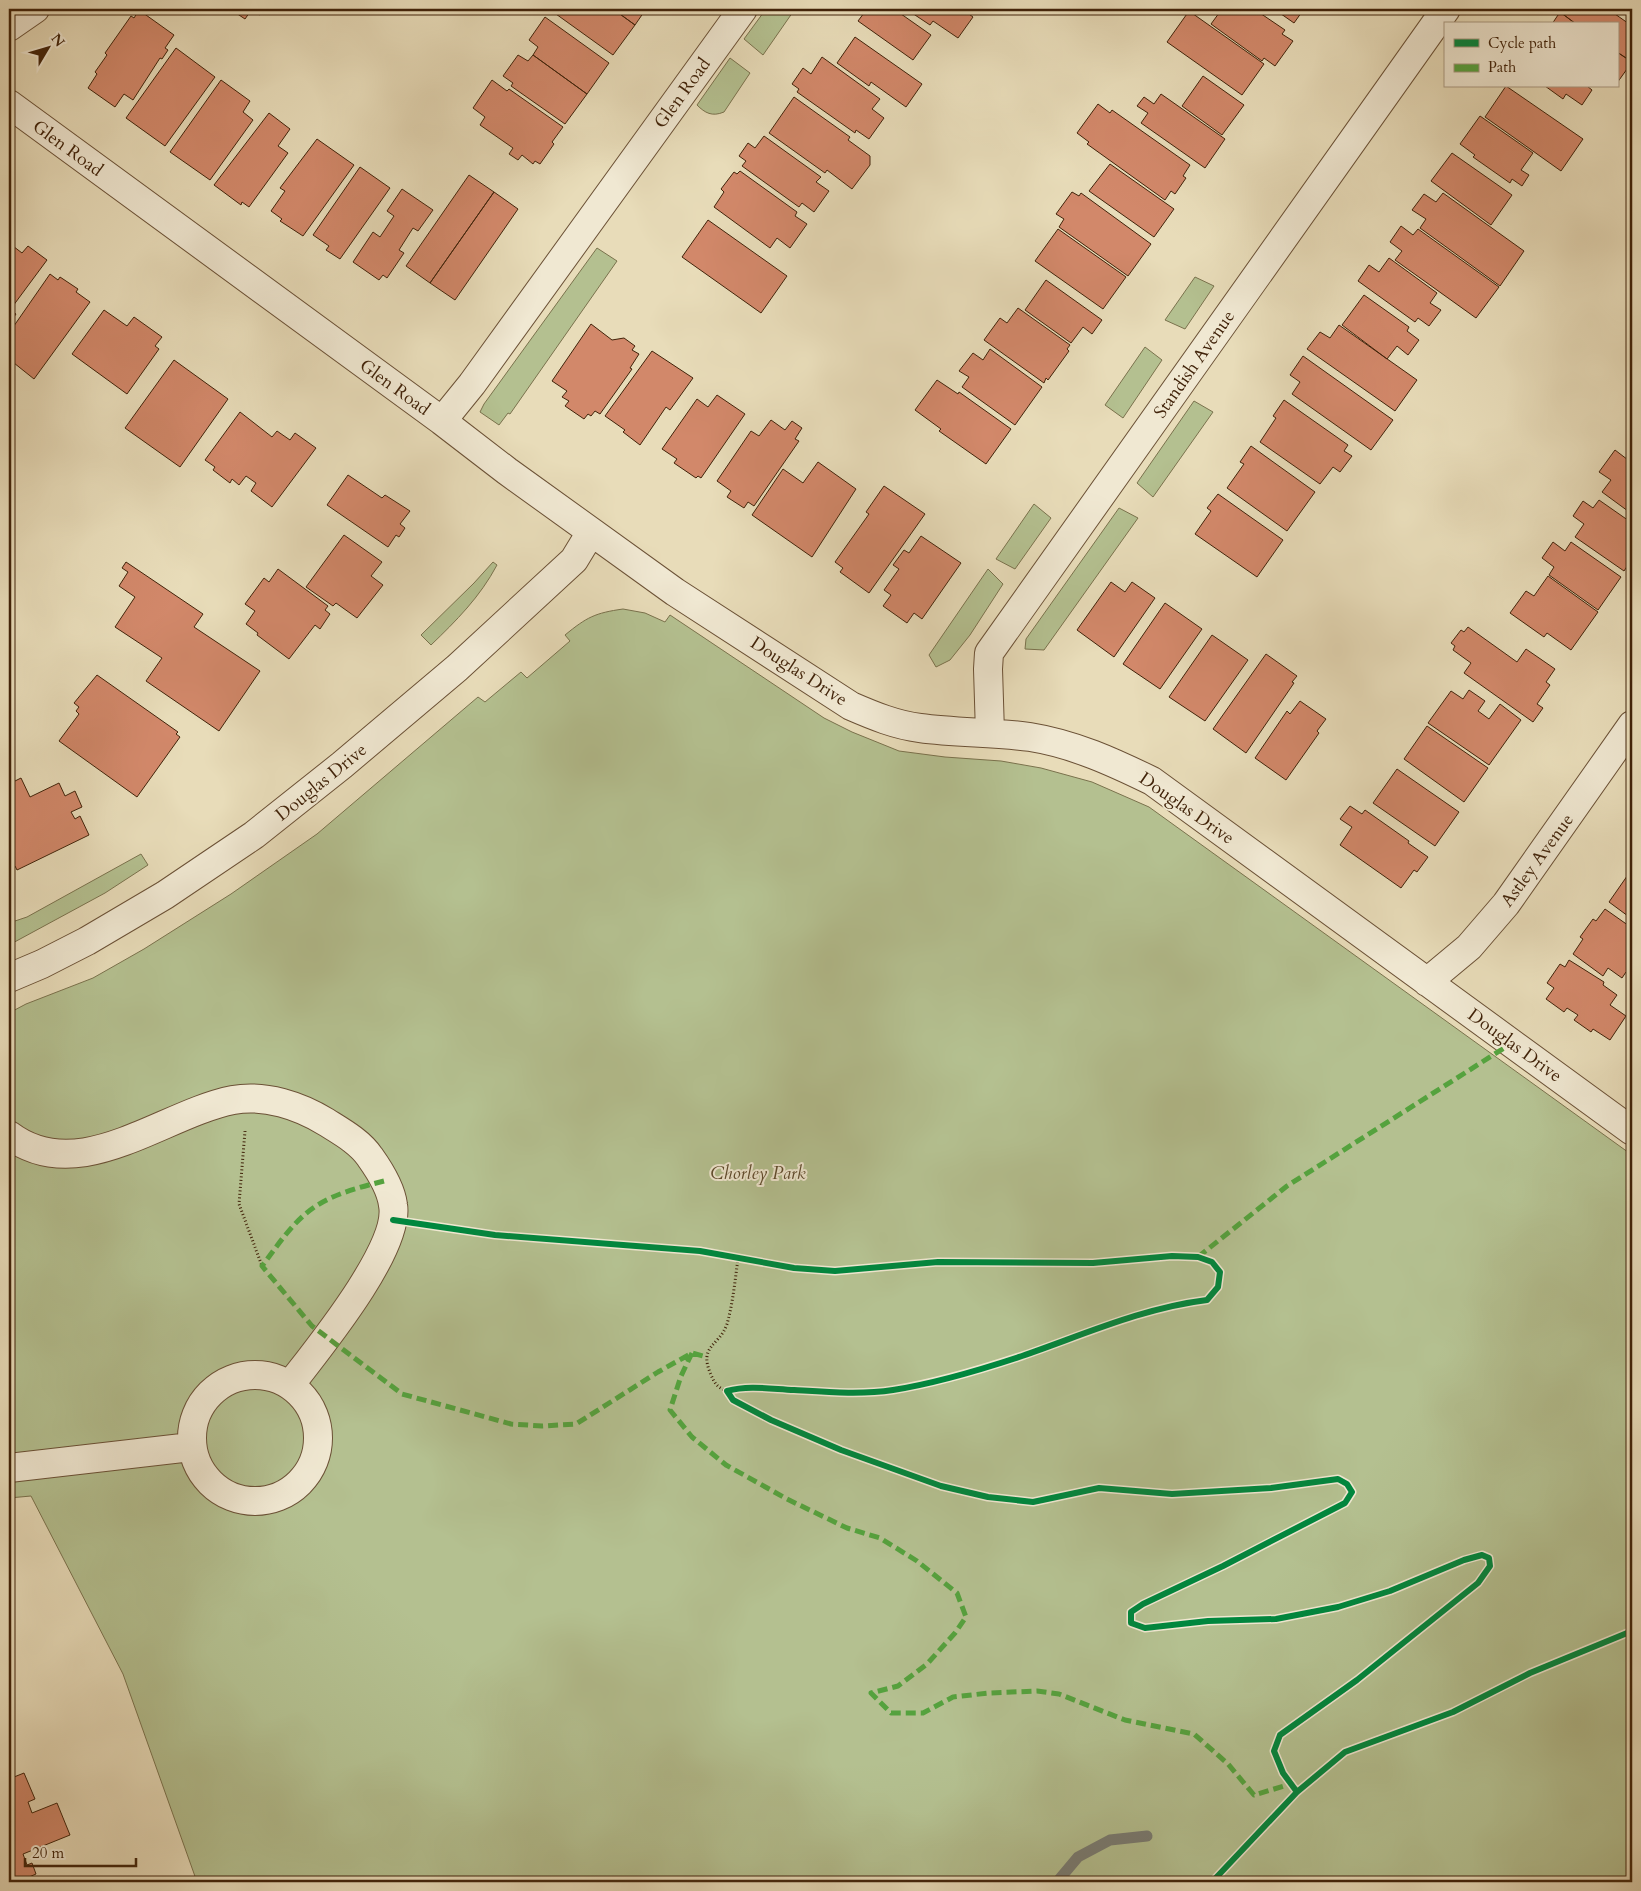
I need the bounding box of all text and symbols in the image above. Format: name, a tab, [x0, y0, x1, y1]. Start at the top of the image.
north arrow	[22, 22, 72, 72]
legend	[1444, 22, 1618, 88]
text: N	[47, 30, 69, 51]
text: Cycle path	[1488, 33, 1557, 53]
street label: Glen Road	[648, 53, 717, 134]
text: Path	[1488, 57, 1517, 77]
street label: Glen Road	[27, 114, 108, 183]
street label: Standish Avenue	[1148, 305, 1241, 423]
street label: Glen Road	[354, 353, 435, 422]
street label: Douglas Drive	[745, 631, 852, 712]
street label: Douglas Drive	[270, 738, 372, 827]
street label: Douglas Drive	[1134, 766, 1239, 851]
street label: Astley Avenue	[1495, 808, 1580, 912]
street label: Douglas Drive	[1462, 1003, 1567, 1088]
park label: Chorley Park	[710, 1161, 806, 1186]
scale bar	[25, 1836, 136, 1868]
text: 20 m	[32, 1843, 64, 1863]

